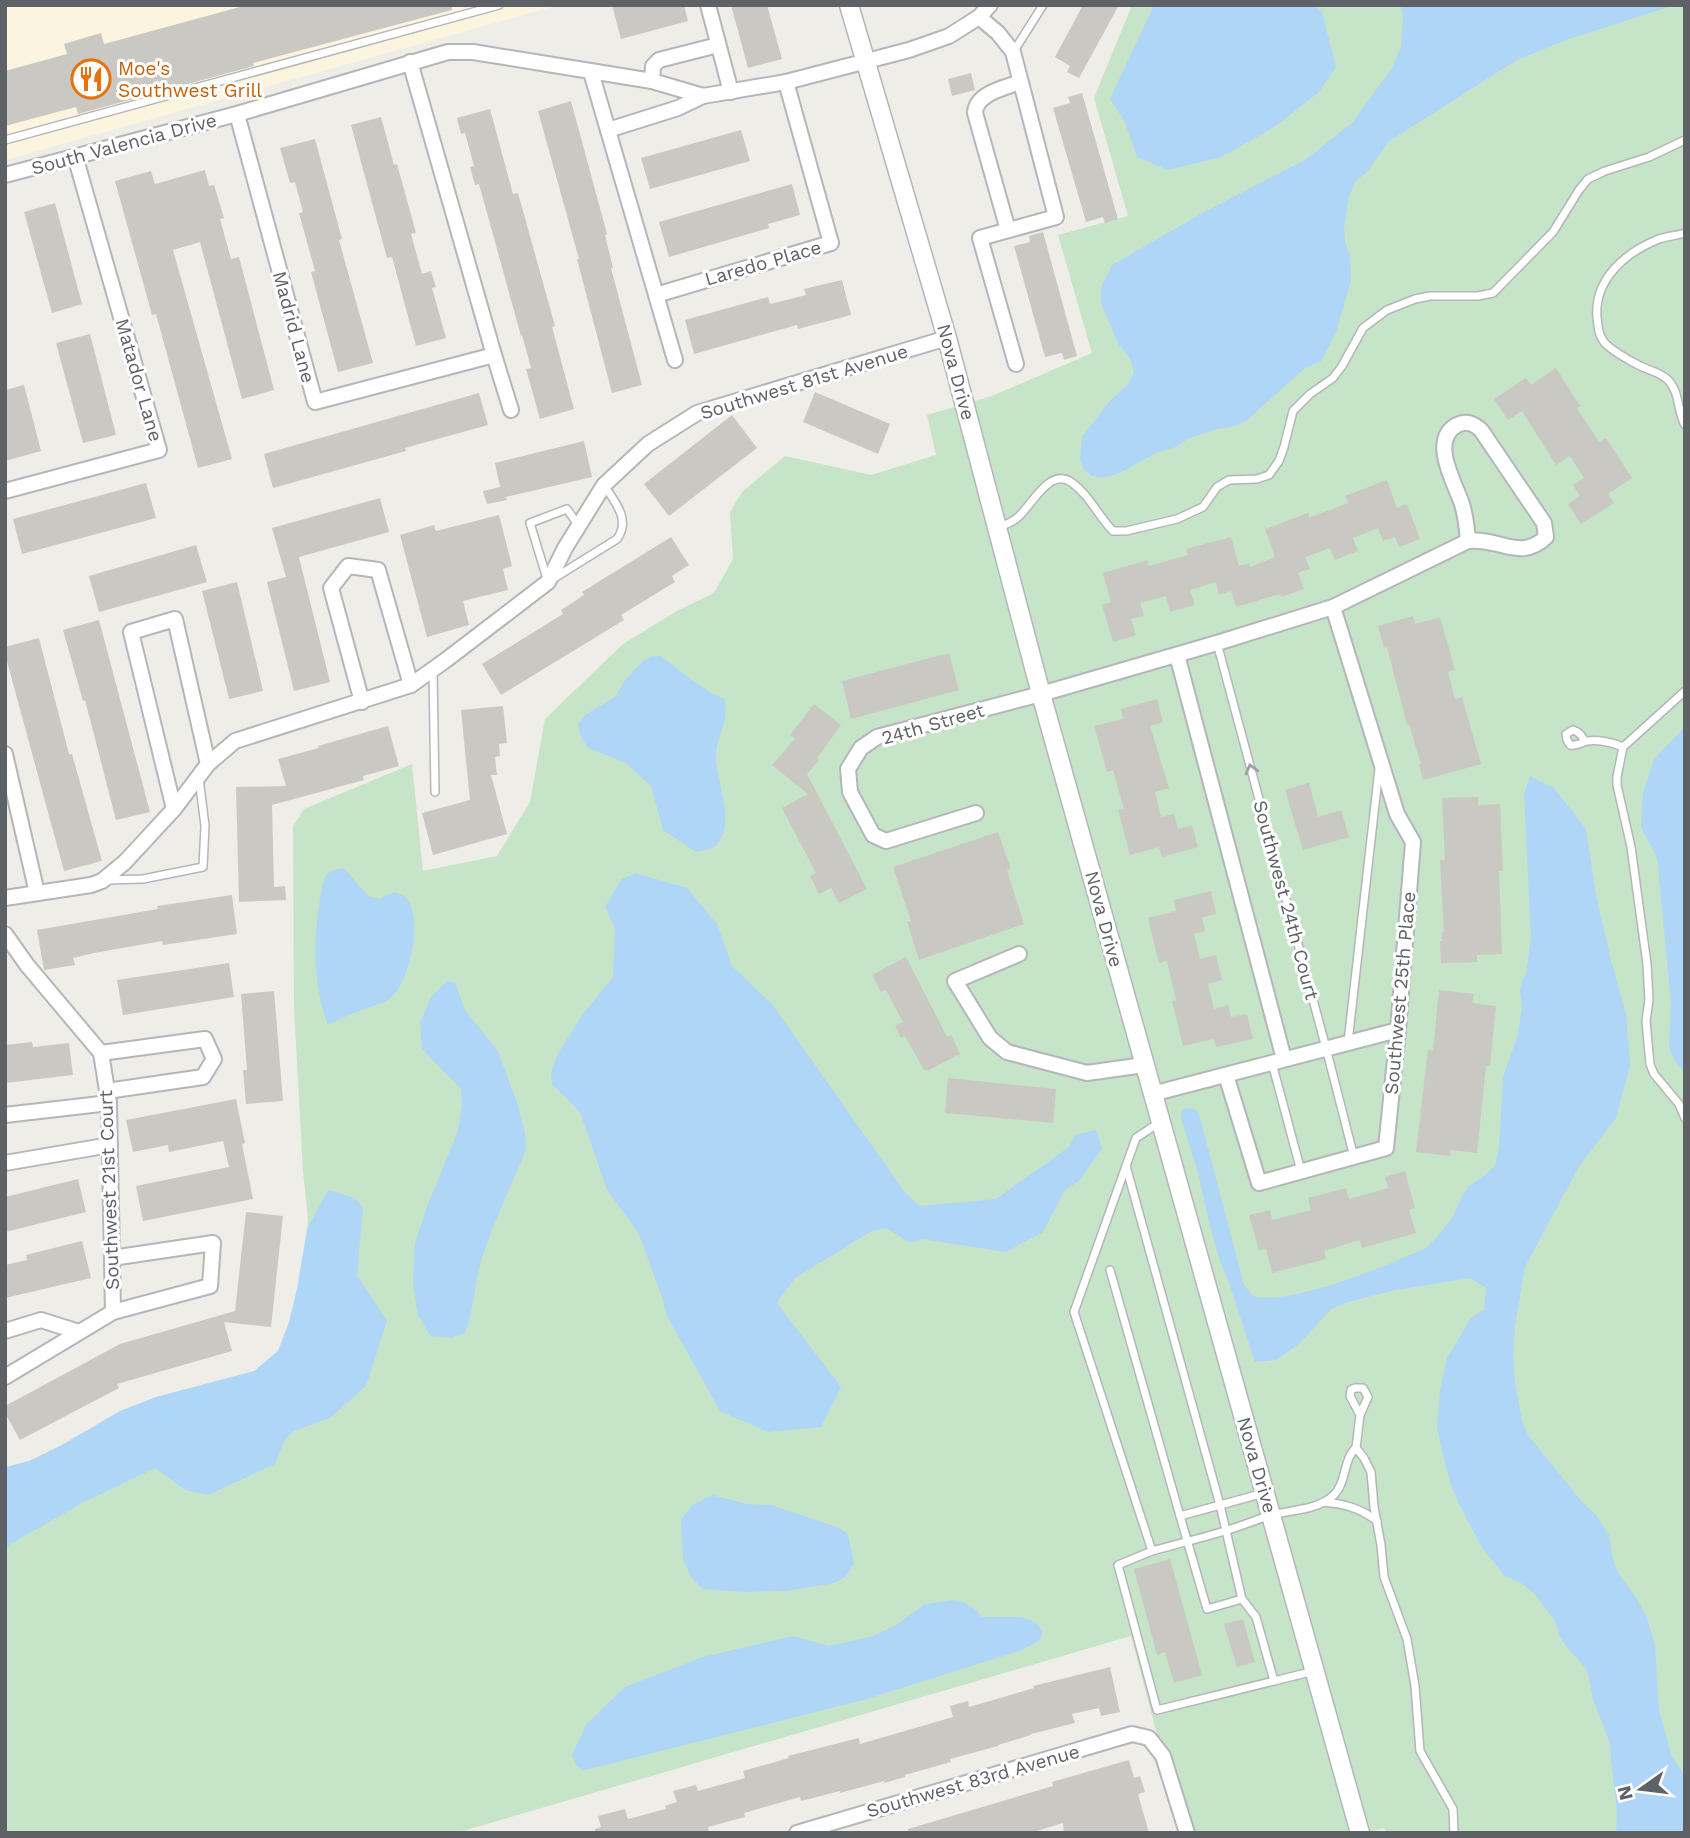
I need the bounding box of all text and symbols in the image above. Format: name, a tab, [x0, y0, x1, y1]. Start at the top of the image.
place label: Moe's Southwest Grill	[118, 57, 262, 102]
restaurant icon: Moe's Southwest Grill	[70, 58, 112, 100]
street label: South Valencia Drive	[29, 108, 219, 180]
street label: Laredo Place	[702, 235, 824, 291]
street label: Madrid Lane	[268, 269, 320, 385]
street label: Matador Lane	[110, 316, 168, 444]
street label: Nova Drive	[932, 321, 980, 423]
street label: Southwest 81st Avenue	[697, 339, 911, 425]
street label: 24th Street	[879, 698, 987, 750]
one-way arrow	[1245, 763, 1259, 775]
street label: Southwest 24th Court	[1248, 798, 1324, 1002]
street label: Nova Drive	[1080, 868, 1128, 970]
street label: Southwest 25th Place	[1380, 890, 1420, 1096]
street label: Southwest 21st Court	[94, 1090, 124, 1290]
street label: Nova Drive	[1232, 1414, 1282, 1516]
street label: Southwest 83rd Avenue	[864, 1740, 1082, 1822]
north arrow	[1606, 1754, 1676, 1824]
text: N	[1612, 1783, 1638, 1803]

